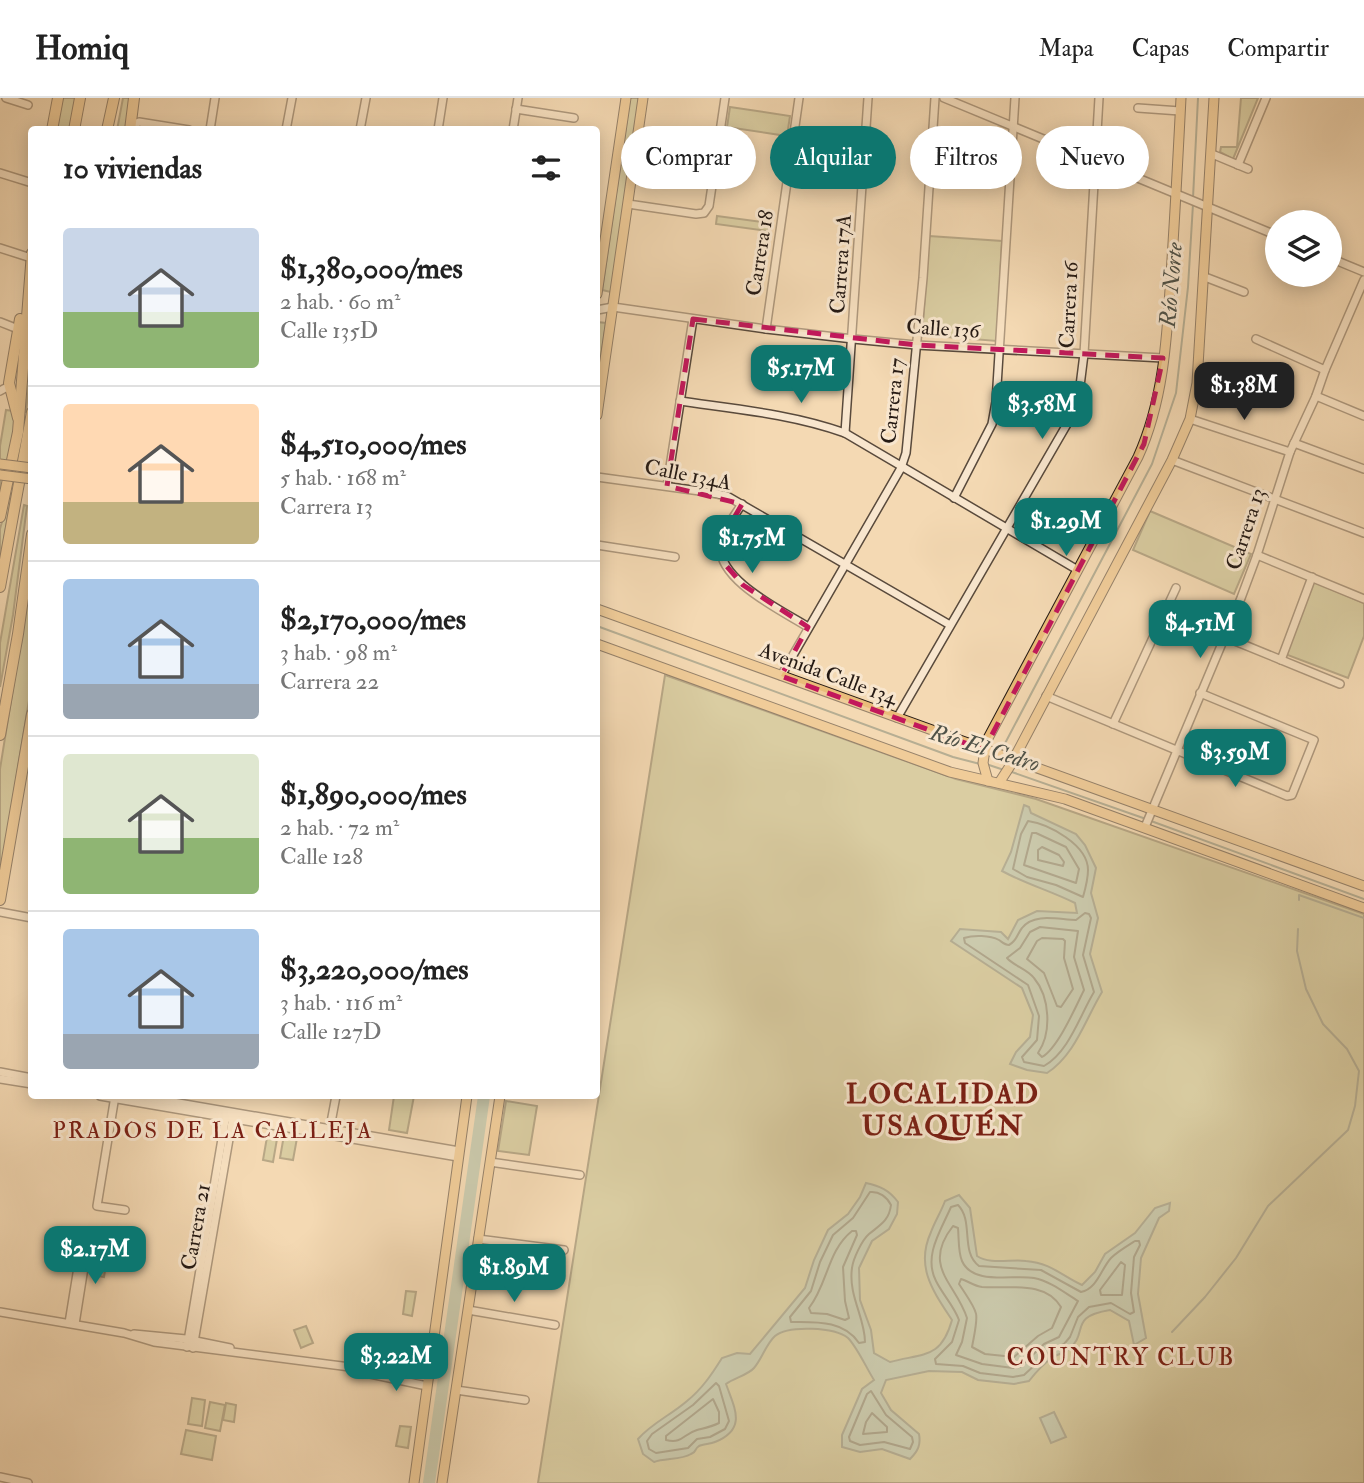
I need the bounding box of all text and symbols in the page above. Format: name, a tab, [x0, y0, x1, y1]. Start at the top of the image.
text: Homiq	[35, 28, 129, 69]
text: Mapa	[1039, 33, 1094, 64]
text: Capas	[1132, 33, 1189, 64]
text: Compartir	[1227, 33, 1329, 64]
chip: Comprar	[621, 126, 756, 189]
chip: Alquilar	[770, 126, 896, 189]
chip: Filtros	[910, 126, 1022, 189]
chip: Nuevo	[1036, 126, 1149, 189]
icon: filters	[527, 149, 565, 187]
text: 10 viviendas	[63, 150, 202, 187]
street label: Carrera 18	[740, 208, 780, 298]
map controls	[1265, 210, 1342, 287]
button: layers	[1265, 210, 1342, 287]
street label: Carrera 17A	[824, 213, 858, 315]
water label: Río Norte	[1153, 241, 1189, 330]
text: $1,380,000/mes	[280, 250, 463, 287]
icon: home	[119, 256, 203, 340]
street label: Carrera 16	[1053, 259, 1085, 349]
text: 2 hab. · 60 m²	[280, 287, 401, 316]
street label: Calle 136	[905, 313, 982, 345]
text: Calle 135D	[280, 316, 378, 345]
pin: $5.17M	[744, 345, 858, 405]
text: $5.17M	[767, 353, 835, 382]
street label: Carrera 17	[875, 356, 911, 445]
pin: $1.38M	[1187, 362, 1301, 422]
text: $1.38M	[1210, 370, 1278, 399]
pin: $3.58M	[985, 382, 1099, 441]
text: $3.58M	[1007, 389, 1077, 418]
text: $4,510,000/mes	[280, 426, 467, 463]
icon: home	[119, 432, 203, 516]
street label: Calle 134A	[642, 453, 734, 497]
text: 5 hab. · 168 m²	[280, 463, 406, 492]
street label: Carrera 13	[1220, 485, 1272, 573]
text: Carrera 13	[280, 492, 373, 521]
pin: $1.29M	[1009, 498, 1123, 558]
text: $1.29M	[1030, 506, 1102, 535]
pin: $1.75M	[695, 516, 809, 575]
text: $1.75M	[718, 523, 786, 552]
text: $2,170,000/mes	[280, 601, 466, 638]
pin: $4.51M	[1143, 601, 1257, 660]
icon: home	[119, 607, 203, 691]
text: $4.51M	[1165, 608, 1235, 637]
street label: Avenida Calle 134	[754, 636, 902, 712]
text: 3 hab. · 98 m²	[280, 638, 397, 667]
text: Carrera 22	[280, 667, 379, 696]
water label: Río El Cedro	[926, 717, 1043, 778]
pin: $3.59M	[1178, 730, 1292, 789]
text: $3.59M	[1200, 737, 1270, 766]
text: $1,890,000/mes	[280, 776, 467, 813]
icon: home	[119, 782, 203, 866]
text: 2 hab. · 72 m²	[280, 813, 399, 842]
text: Calle 128	[280, 842, 363, 871]
text: $3,220,000/mes	[280, 951, 468, 988]
icon: home	[119, 957, 203, 1041]
text: 3 hab. · 116 m²	[280, 988, 402, 1017]
text: Calle 127D	[280, 1017, 381, 1046]
district label: LOCALIDAD USAQUÉN	[846, 1077, 1040, 1144]
district label: PRADOS DE LA CALLEJA	[52, 1116, 374, 1145]
street label: Carrera 21	[175, 1182, 217, 1272]
pin: $2.17M	[38, 1226, 152, 1286]
text: $2.17M	[60, 1234, 130, 1263]
pin: $1.89M	[457, 1244, 571, 1304]
text: $1.89M	[479, 1252, 549, 1281]
pin: $3.22M	[339, 1334, 453, 1393]
text: $3.22M	[360, 1341, 432, 1370]
district label: COUNTRY CLUB	[1006, 1342, 1236, 1373]

